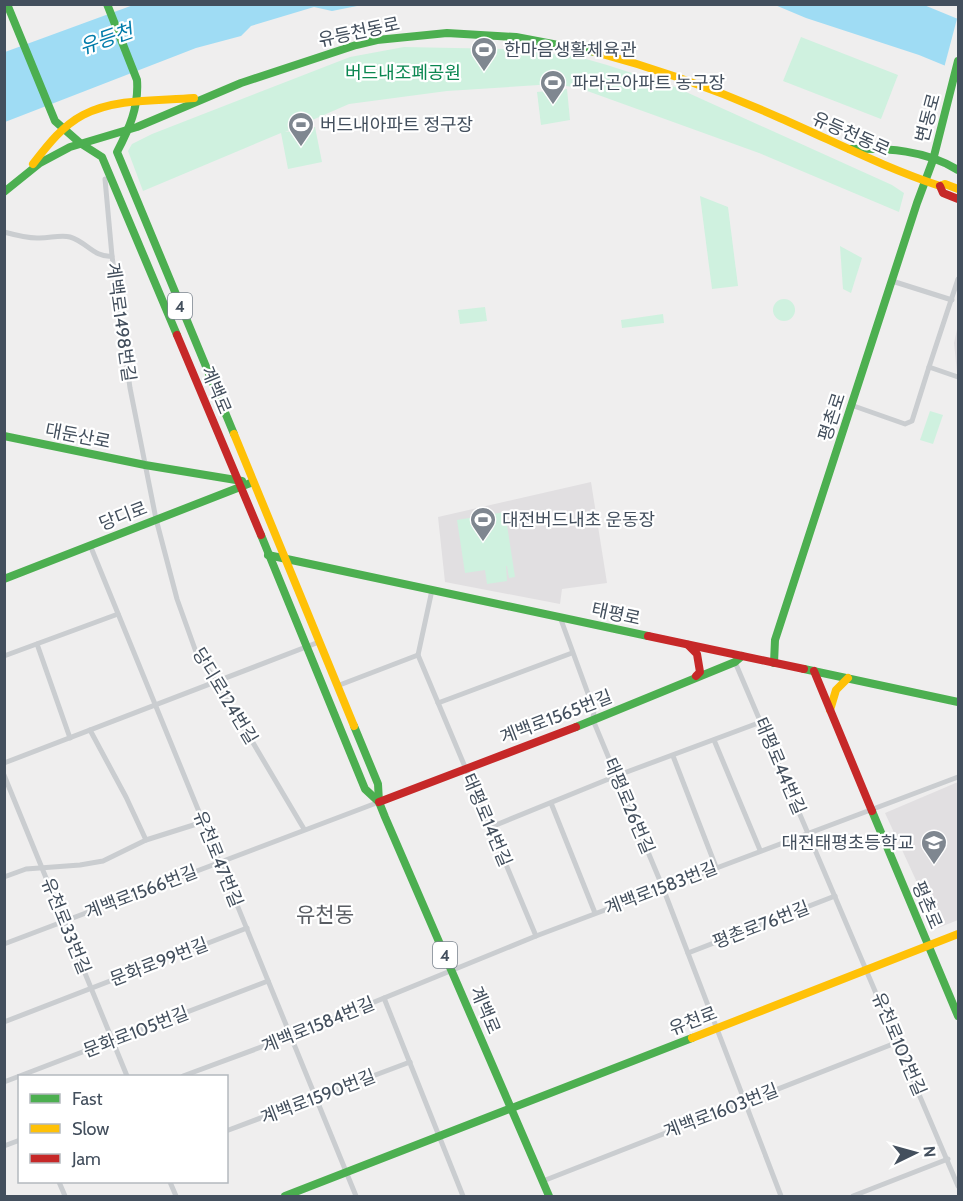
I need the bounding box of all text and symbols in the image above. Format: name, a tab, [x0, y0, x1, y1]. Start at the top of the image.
street label: 유등천동로	[316, 13, 402, 51]
water label: 유등천	[76, 18, 138, 59]
sports icon: 한마음생활체육관	[469, 35, 499, 73]
place label: 한마음생활체육관	[504, 39, 637, 61]
park label: 버드내조폐공원	[345, 62, 461, 84]
sports icon: 파라곤아파트 농구장	[538, 68, 568, 106]
place label: 파라곤아파트 농구장	[572, 72, 725, 94]
street label: 변동로	[911, 91, 945, 145]
street label: 유등천동로	[809, 107, 893, 161]
sports icon: 버드내아파트 정구장	[286, 110, 316, 148]
place label: 버드내아파트 정구장	[320, 114, 473, 136]
street label: 계백로1498번길	[102, 261, 140, 383]
road number: 4	[168, 293, 192, 319]
street label: 계백로	[196, 363, 236, 417]
street label: 평촌로	[814, 390, 850, 444]
street label: 대둔산로	[43, 419, 113, 453]
street label: 당디로	[96, 497, 150, 535]
sports icon: 대전버드내초 운동장	[468, 505, 498, 543]
place label: 대전버드내초 운동장	[502, 509, 655, 531]
street label: 태평로	[589, 598, 643, 630]
street label: 당디로124번길	[188, 644, 262, 748]
street label: 계백로1565번길	[497, 686, 615, 748]
street label: 태평로44번길	[750, 714, 810, 818]
street label: 태평로26번길	[599, 755, 659, 857]
street label: 태평로14번길	[458, 770, 516, 870]
street label: 유천로47번길	[189, 807, 247, 911]
school or university icon: 대전태평초등학교	[919, 828, 949, 866]
place label: 대전태평초등학교	[782, 832, 914, 854]
street label: 계백로1583번길	[601, 856, 721, 920]
street label: 계백로1566번길	[82, 860, 200, 924]
street label: 유천로33번길	[37, 874, 95, 978]
street label: 평촌로	[907, 878, 947, 932]
street label: 평촌로76번길	[710, 897, 812, 953]
district label: 유천동	[296, 902, 354, 927]
street label: 문화로99번길	[107, 933, 211, 991]
road number: 4	[433, 942, 457, 968]
street label: 계백로	[465, 983, 505, 1037]
street label: 유천로102번길	[867, 989, 931, 1099]
street label: 계백로1584번길	[258, 992, 378, 1058]
street label: 문화로105번길	[80, 1002, 192, 1062]
street label: 유천로	[666, 1002, 720, 1040]
street label: 계백로1590번길	[257, 1065, 379, 1129]
legend	[18, 1075, 228, 1183]
street label: 계백로1603번길	[660, 1079, 782, 1143]
text: Fast	[72, 1088, 103, 1110]
text: Slow	[72, 1118, 109, 1140]
north arrow	[885, 1123, 945, 1183]
text: N	[919, 1145, 939, 1158]
text: Jam	[71, 1148, 101, 1170]

